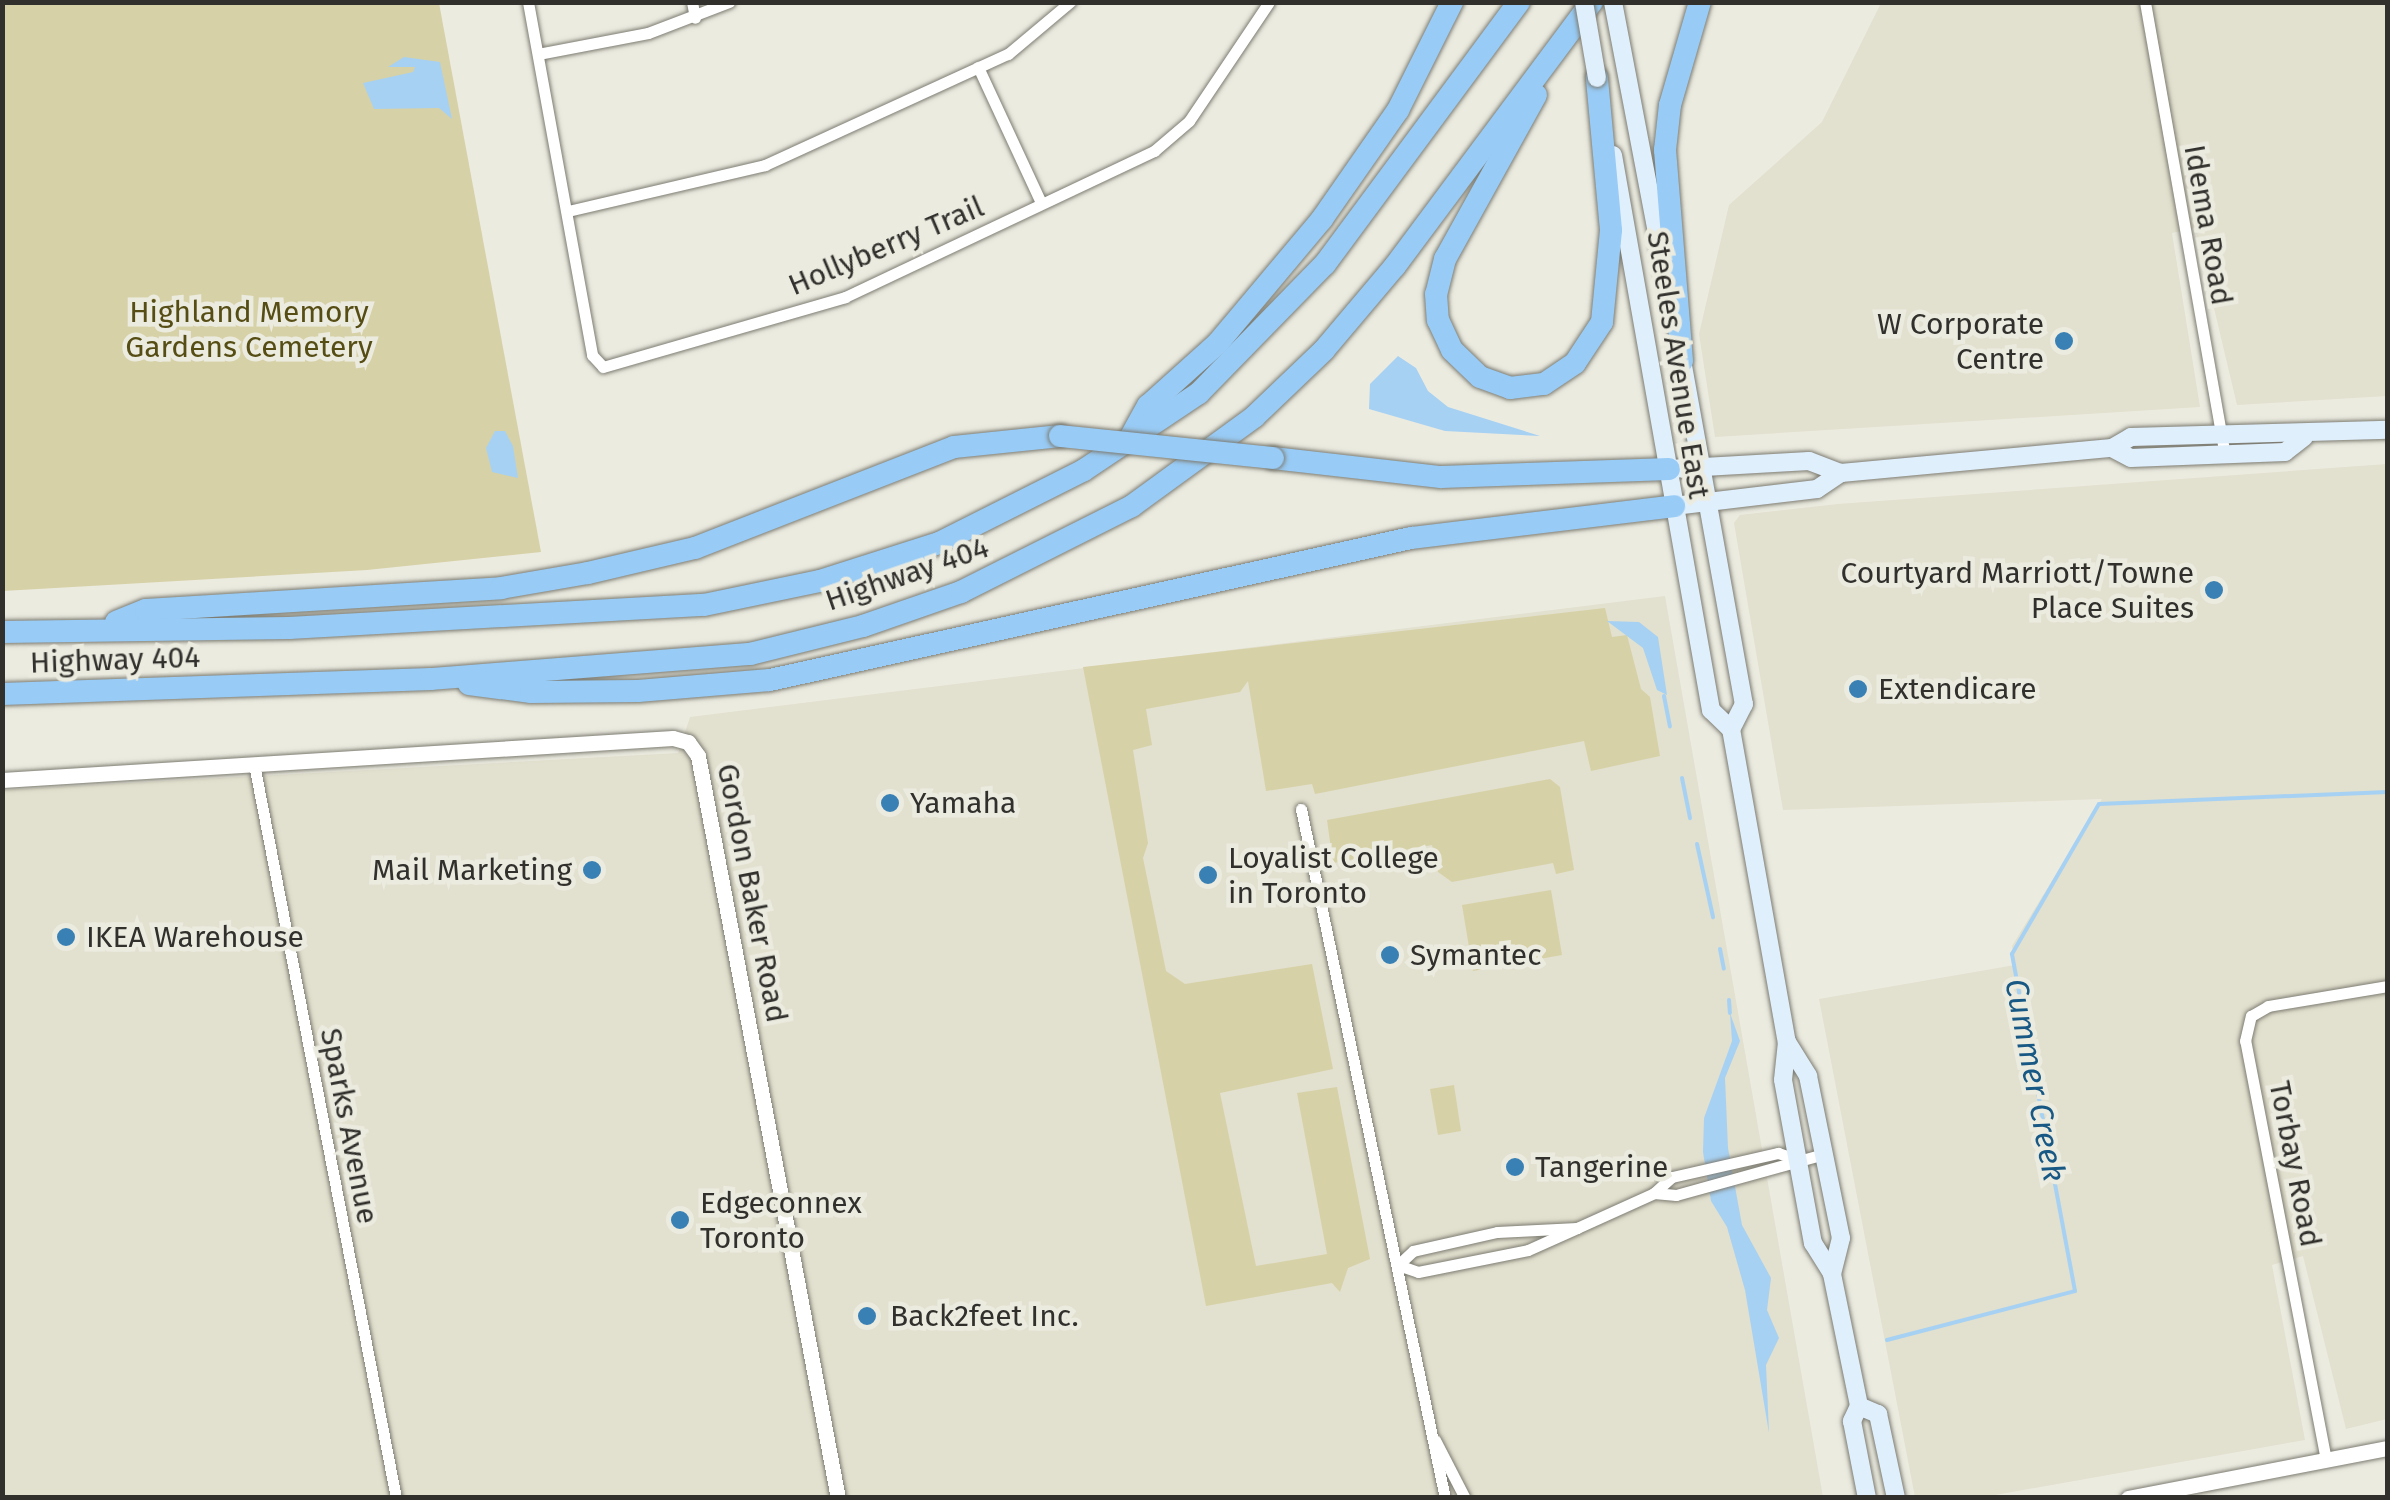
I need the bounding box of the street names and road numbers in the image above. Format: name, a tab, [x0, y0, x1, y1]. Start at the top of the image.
street label: Idema Road	[2176, 142, 2240, 308]
street label: Hollyberry Trail	[783, 189, 989, 303]
street label: Steeles Avenue East	[1639, 229, 1717, 501]
street label: Highway 404	[821, 529, 993, 619]
street label: Highway 404	[29, 639, 201, 681]
street label: Gordon Baker Road	[709, 761, 795, 1025]
street label: Sparks Avenue	[312, 1025, 386, 1227]
street label: Torbay Road	[2261, 1078, 2329, 1250]

